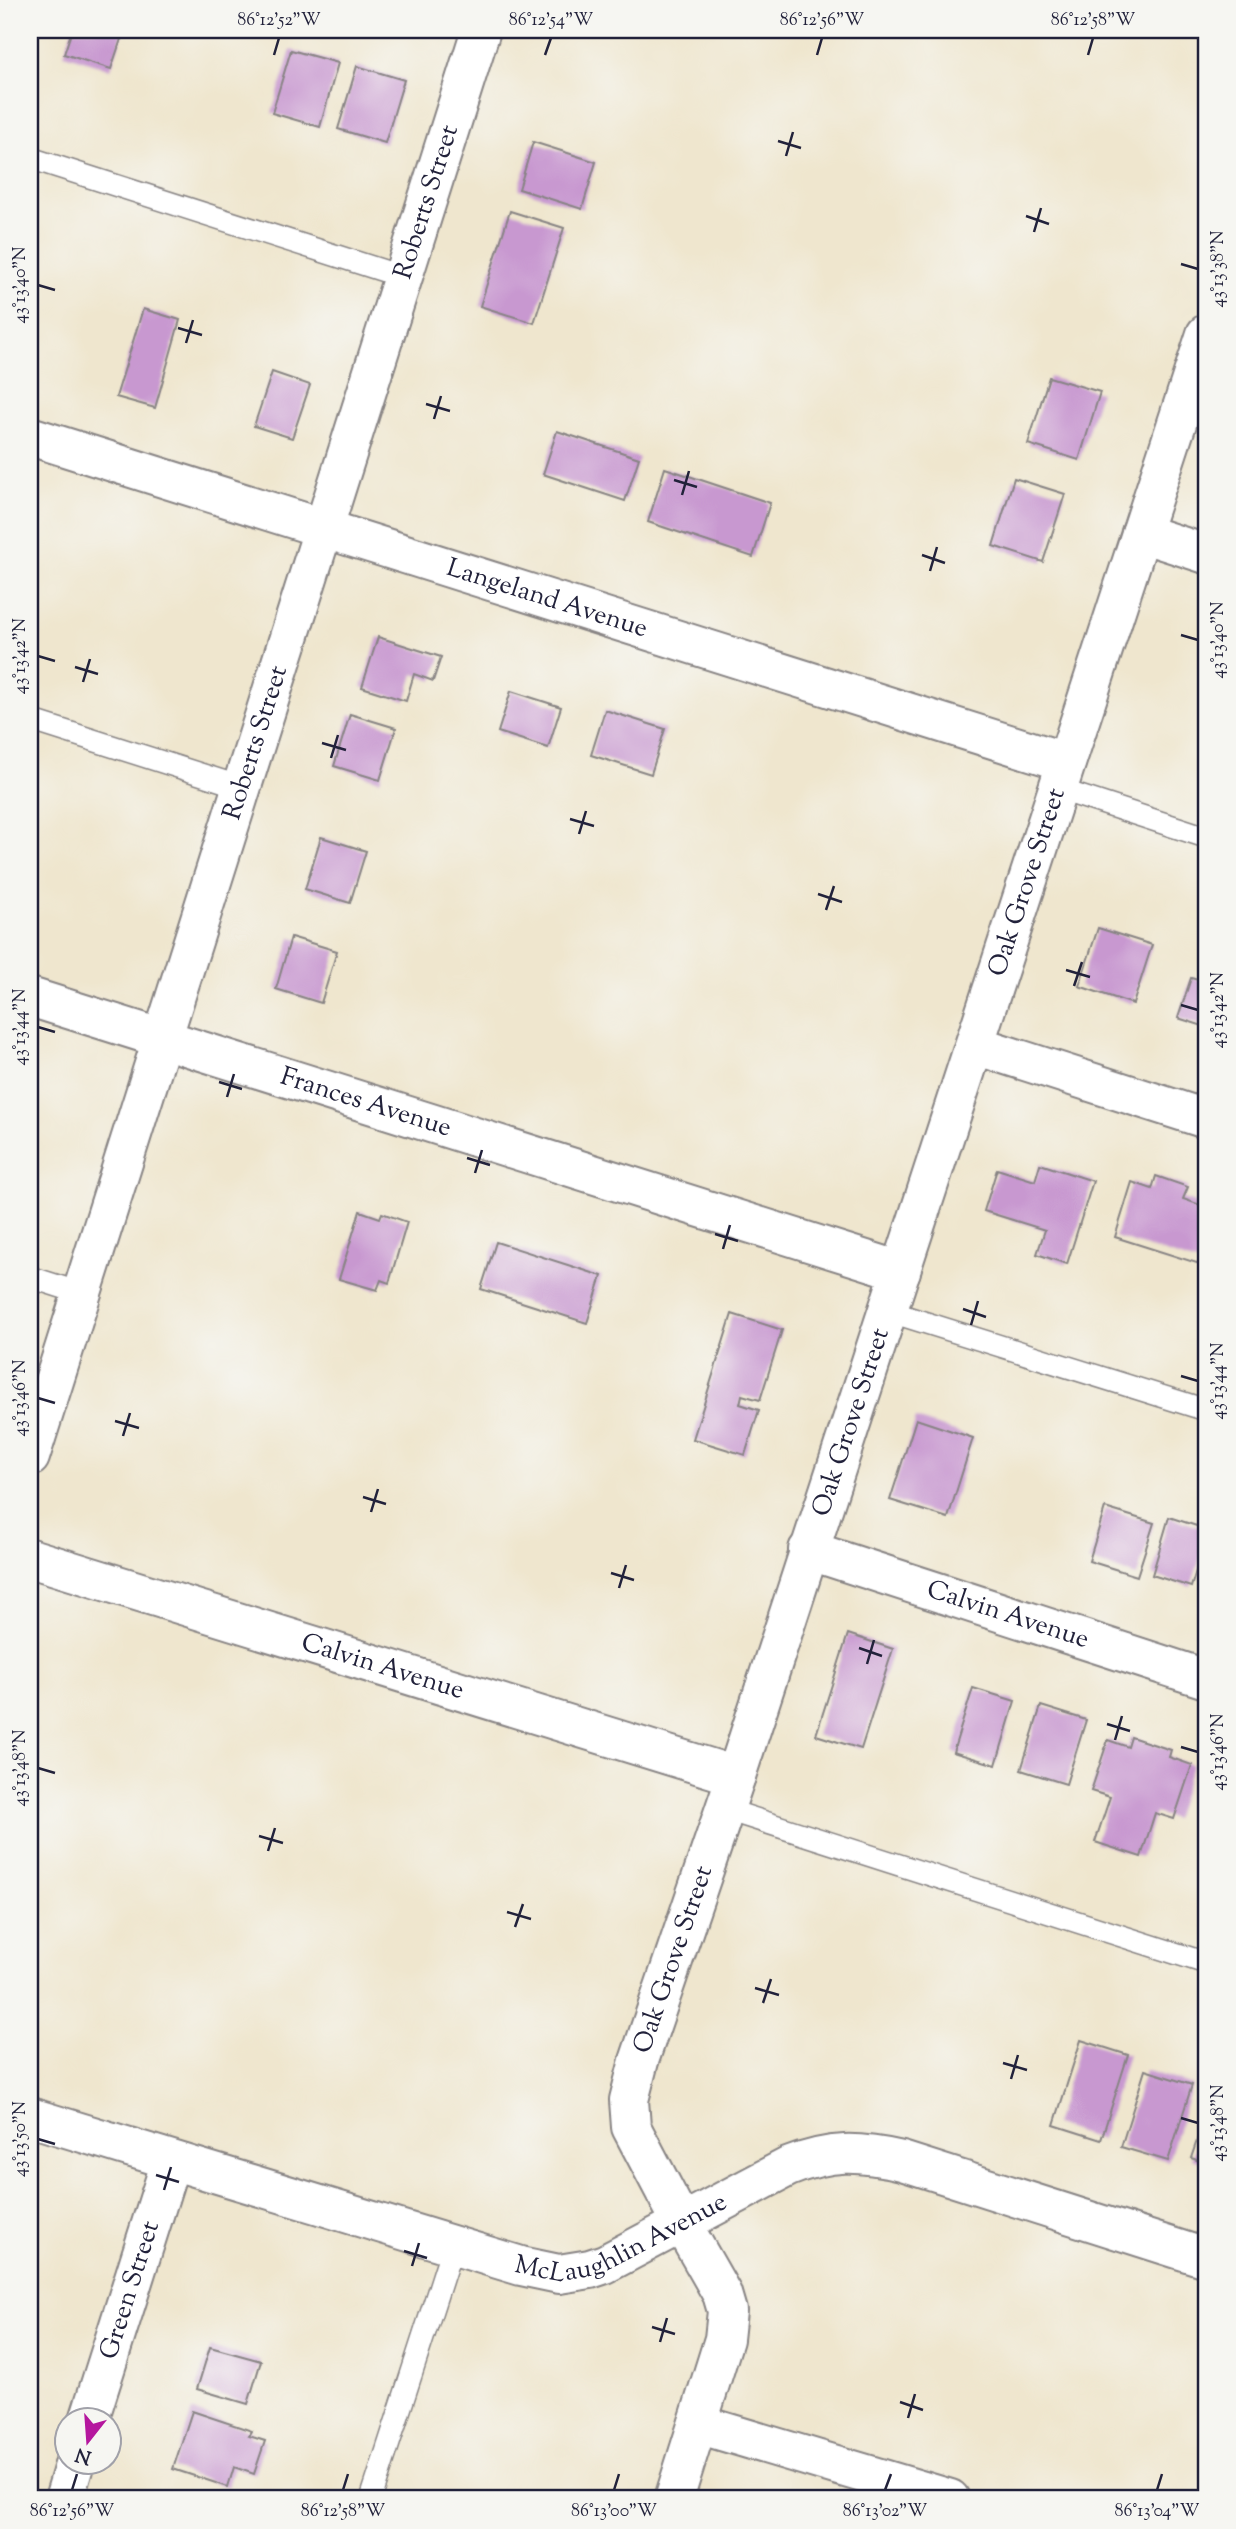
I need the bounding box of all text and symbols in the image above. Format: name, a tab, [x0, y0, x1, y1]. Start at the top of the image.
text: 86°12'52"W	[237, 8, 321, 34]
text: 86°12'54"W	[509, 8, 593, 34]
text: 86°12'56"W	[780, 8, 864, 34]
text: 86°12'58"W	[1051, 8, 1135, 34]
street label: Roberts Street	[385, 120, 468, 284]
text: 43°13'38"N	[1206, 230, 1232, 308]
text: 43°13'40"N	[8, 246, 34, 324]
street label: Langeland Avenue	[442, 550, 652, 648]
text: 43°13'40"N	[1206, 601, 1232, 679]
text: 43°13'42"N	[8, 618, 34, 694]
street label: Roberts Street	[214, 661, 297, 825]
street label: Oak Grove Street	[979, 783, 1075, 981]
text: 43°13'42"N	[1206, 972, 1232, 1048]
text: 43°13'44"N	[8, 988, 34, 1066]
street label: Frances Avenue	[276, 1058, 456, 1147]
street label: Oak Grove Street	[803, 1323, 899, 1521]
text: 43°13'44"N	[1206, 1342, 1232, 1420]
text: 43°13'46"N	[8, 1359, 34, 1437]
street label: Calvin Avenue	[922, 1571, 1094, 1658]
street label: Calvin Avenue	[297, 1624, 469, 1709]
text: 43°13'46"N	[1206, 1713, 1232, 1791]
text: 43°13'48"N	[8, 1729, 34, 1807]
street label: Oak Grove Street	[624, 1861, 723, 2059]
text: 43°13'48"N	[1206, 2084, 1232, 2162]
text: 43°13'50"N	[8, 2101, 34, 2177]
street label: McLaughlin Avenue	[511, 2184, 734, 2293]
street label: Green Street	[91, 2216, 169, 2364]
north arrow	[52, 2406, 122, 2476]
text: N	[73, 2440, 95, 2470]
text: 86°12'56"W	[30, 2499, 114, 2525]
text: 86°12'58"W	[301, 2499, 385, 2525]
text: 86°13'00"W	[571, 2499, 657, 2525]
text: 86°13'02"W	[843, 2499, 927, 2525]
text: 86°13'04"W	[1115, 2499, 1199, 2525]

